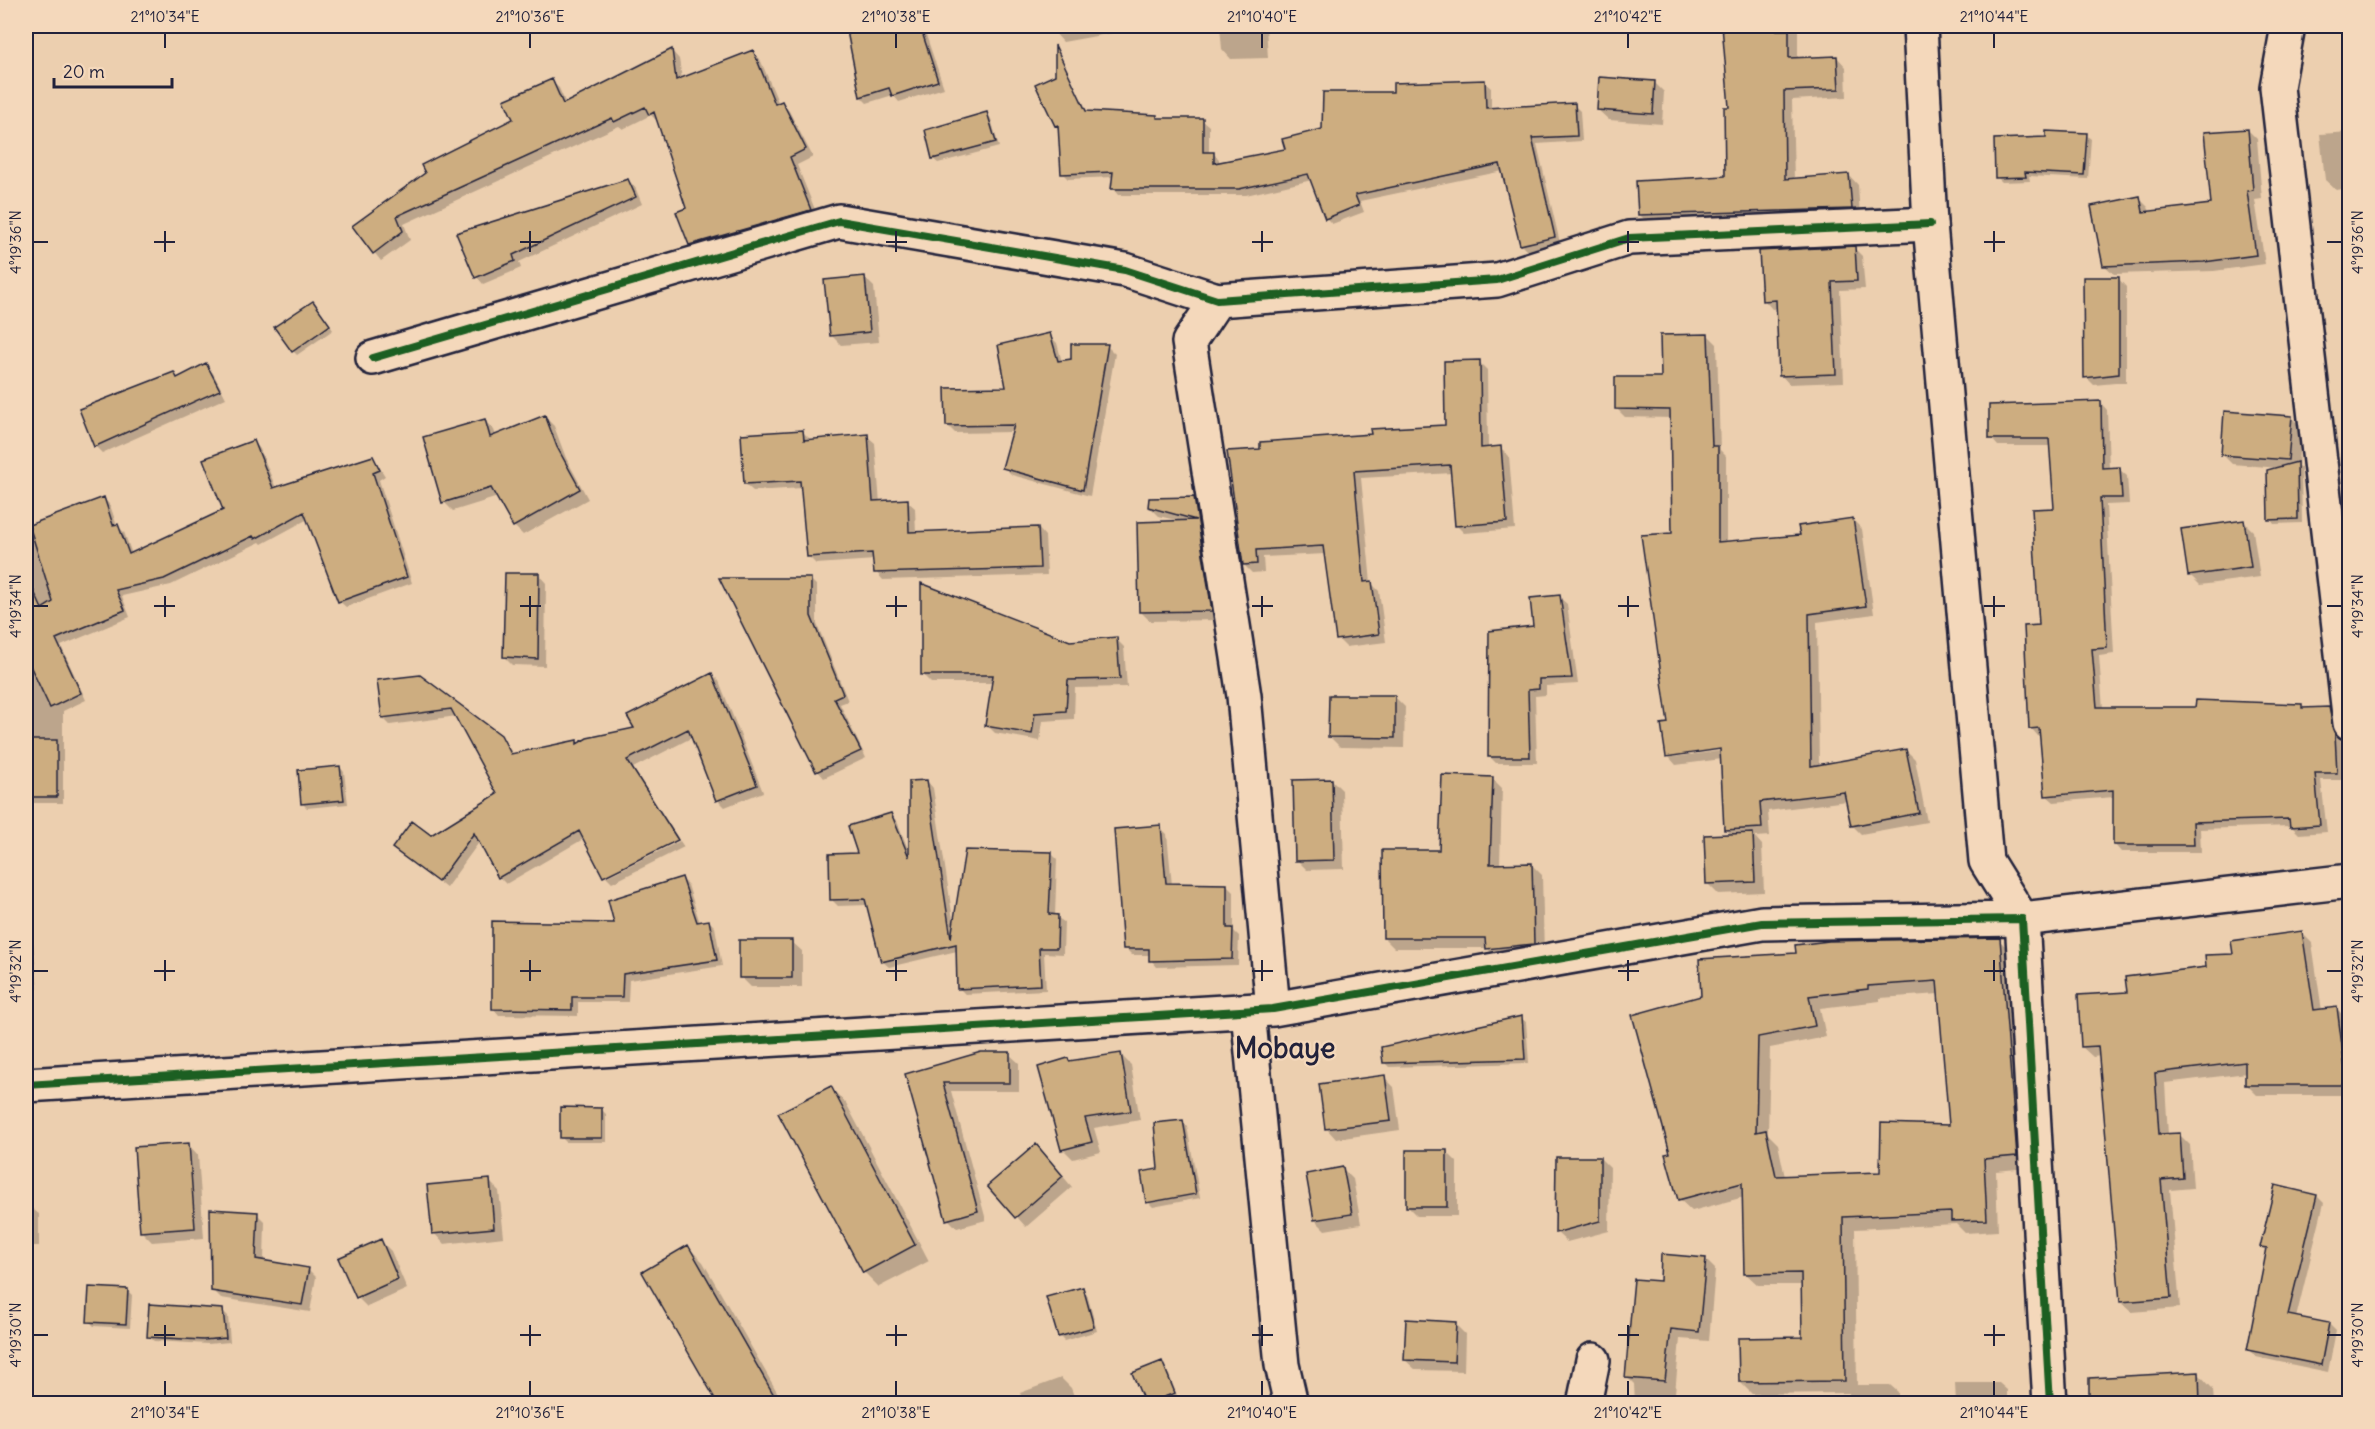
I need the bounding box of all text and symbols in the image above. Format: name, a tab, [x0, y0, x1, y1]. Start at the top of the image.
text: 21°10'34"E	[130, 7, 200, 26]
text: 21°10'36"E	[496, 7, 565, 26]
text: 21°10'38"E	[862, 7, 931, 26]
text: 21°10'40"E	[1227, 7, 1297, 26]
text: 21°10'42"E	[1594, 7, 1662, 26]
text: 21°10'44"E	[1960, 7, 2029, 26]
scale bar	[54, 51, 172, 89]
text: 20 m	[63, 60, 105, 83]
text: 4°19'36"N	[6, 210, 25, 274]
text: 4°19'36"N	[2348, 210, 2367, 274]
text: 4°19'34"N	[6, 574, 25, 638]
text: 4°19'34"N	[2348, 574, 2367, 638]
text: 4°19'32"N	[6, 939, 25, 1003]
text: 4°19'32"N	[2348, 939, 2367, 1003]
district label: Mobaye	[1235, 1030, 1335, 1066]
text: 4°19'30"N	[6, 1303, 25, 1368]
text: 4°19'30"N	[2348, 1303, 2367, 1368]
text: 21°10'34"E	[130, 1403, 200, 1422]
text: 21°10'36"E	[496, 1403, 565, 1422]
text: 21°10'38"E	[862, 1403, 931, 1422]
text: 21°10'40"E	[1227, 1403, 1297, 1422]
text: 21°10'42"E	[1594, 1403, 1662, 1422]
text: 21°10'44"E	[1960, 1403, 2029, 1422]

